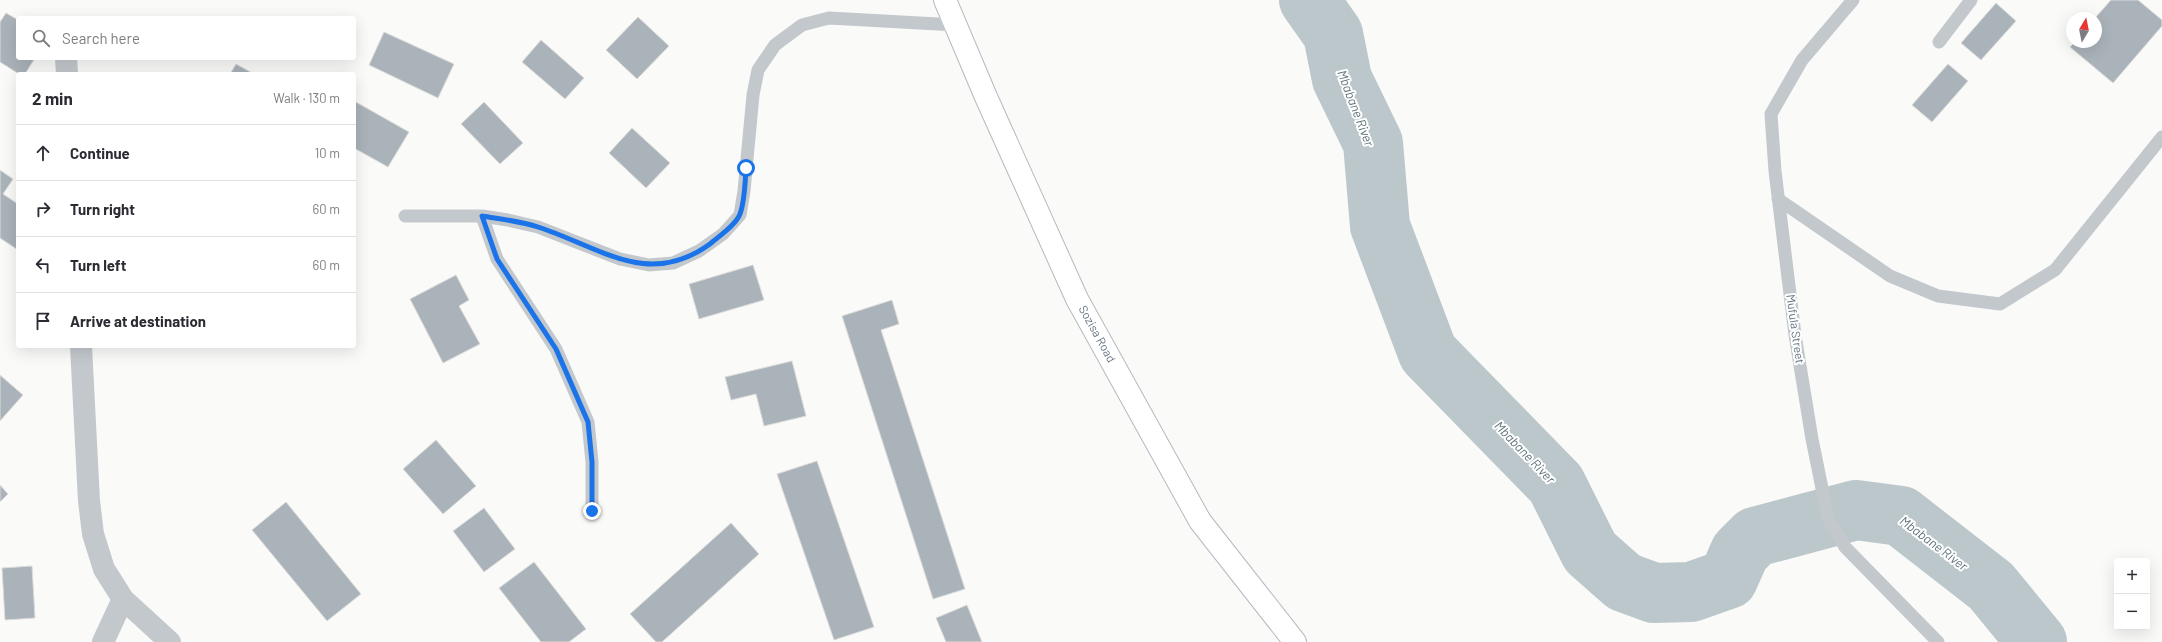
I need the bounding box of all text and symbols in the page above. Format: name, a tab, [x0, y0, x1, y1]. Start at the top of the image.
north arrow	[2066, 12, 2102, 48]
search box	[16, 16, 356, 60]
icon: search	[30, 27, 52, 49]
text: Search here	[62, 29, 140, 47]
water label: Mbabane River	[1334, 68, 1378, 149]
text: 2 min	[32, 88, 73, 108]
text: Walk · 130 m	[273, 90, 340, 106]
icon: ahead	[32, 142, 54, 164]
text: Continue	[70, 144, 130, 162]
text: 10 m	[315, 145, 340, 161]
route start	[737, 159, 755, 177]
icon: right	[32, 198, 54, 220]
text: Turn right	[70, 200, 135, 218]
text: 60 m	[313, 201, 340, 217]
icon: left	[32, 254, 54, 276]
text: Turn left	[70, 256, 126, 274]
text: 60 m	[313, 257, 340, 273]
street label: Mufula Street	[1784, 293, 1808, 364]
street label: Sozisa Road	[1077, 303, 1119, 364]
icon: arrive	[32, 310, 54, 332]
text: Arrive at destination	[70, 312, 206, 330]
water label: Mbabane River	[1491, 417, 1559, 487]
route end	[583, 502, 601, 520]
water label: Mbabane River	[1897, 512, 1971, 574]
map controls	[2114, 558, 2150, 630]
button: +	[2114, 558, 2150, 594]
button: −	[2114, 594, 2150, 630]

